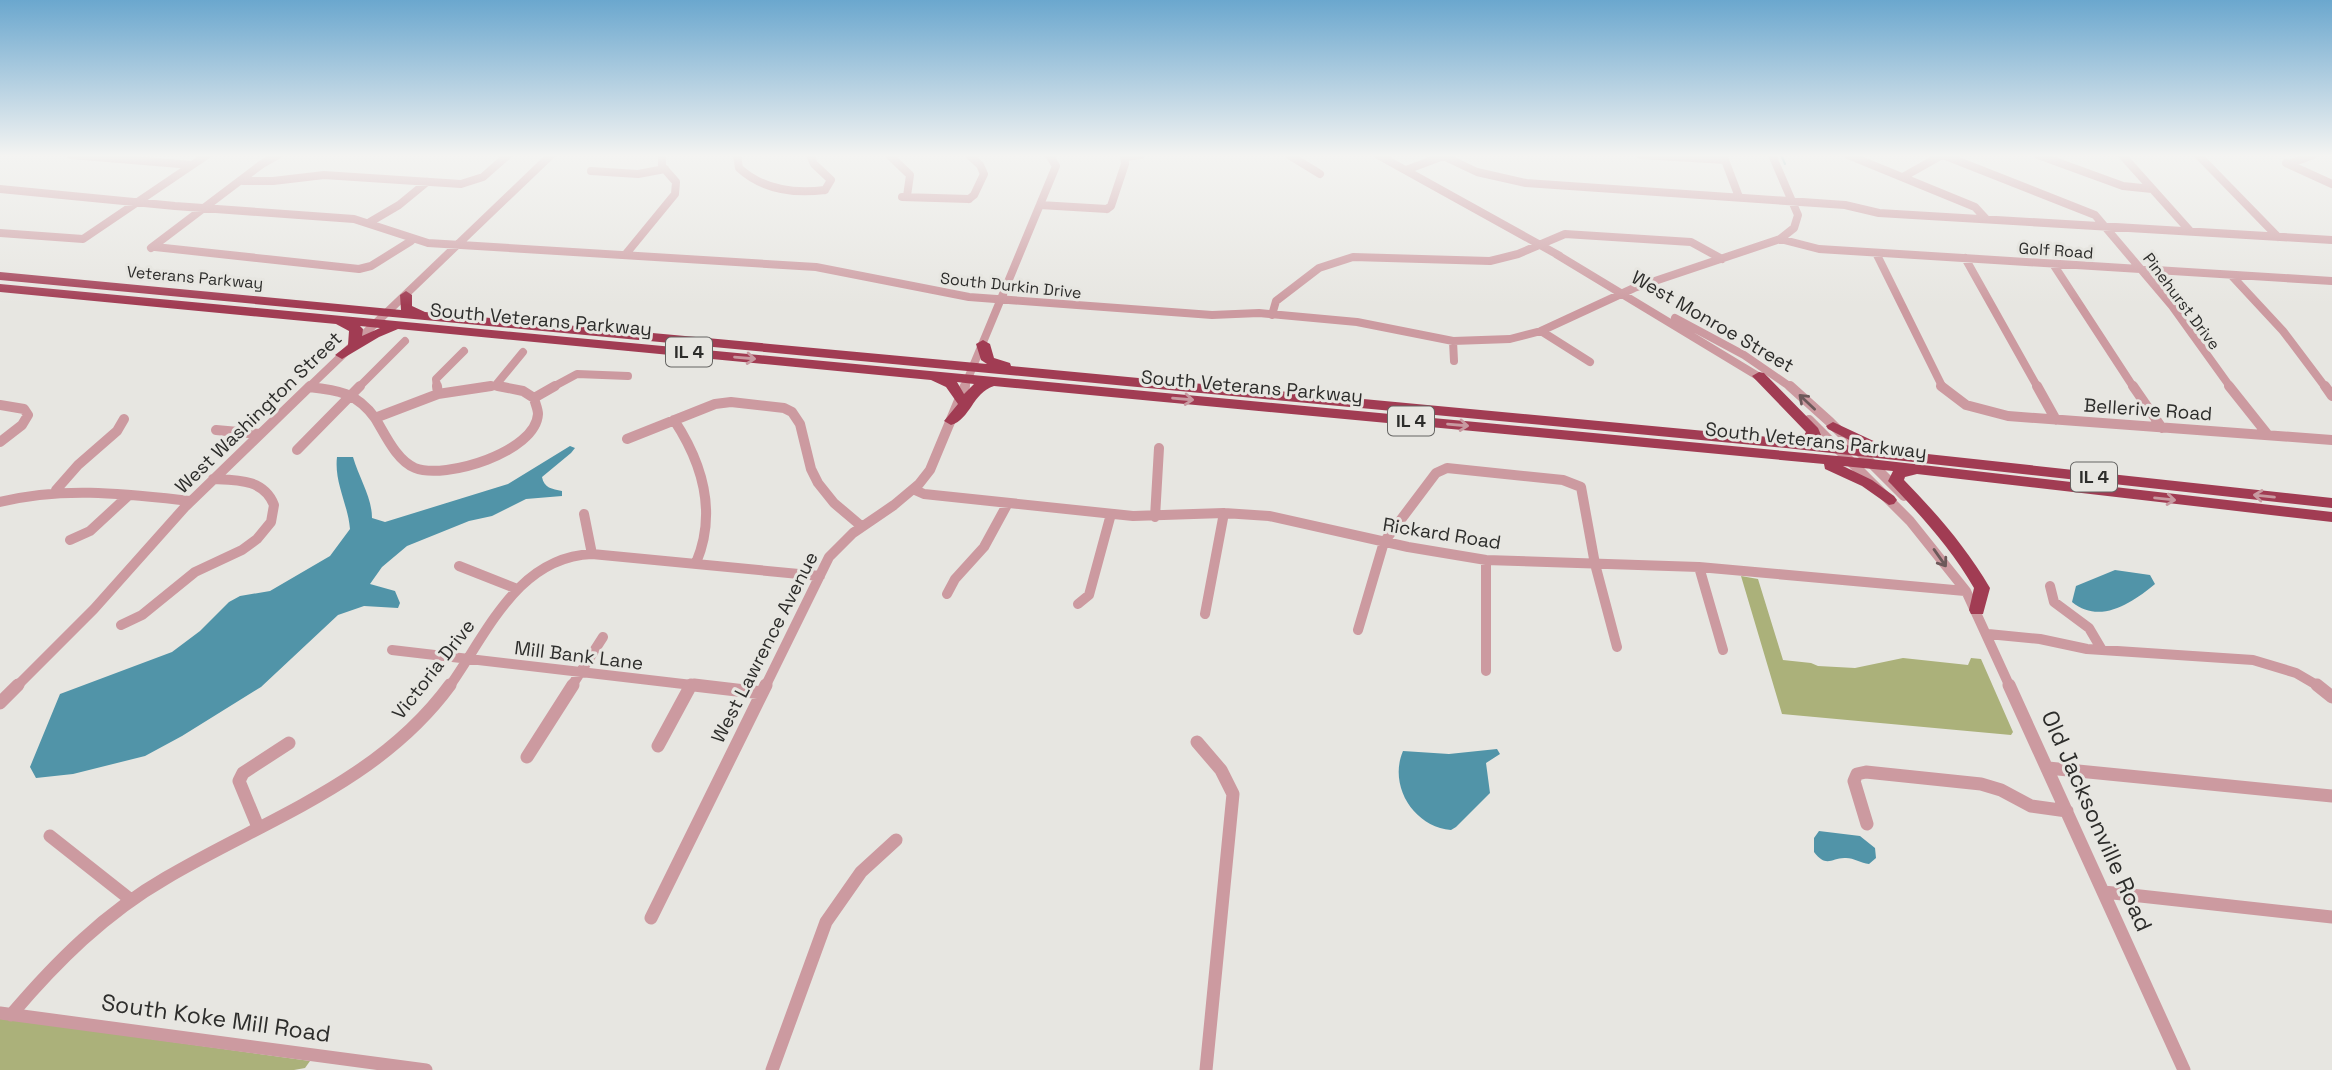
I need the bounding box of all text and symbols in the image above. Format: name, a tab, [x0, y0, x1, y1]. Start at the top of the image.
street label: Golf Road	[2018, 237, 2094, 264]
street label: Pinehurst Drive	[2138, 249, 2225, 354]
street label: Veterans Parkway	[126, 261, 264, 294]
street label: West Monroe Street	[1627, 265, 1799, 378]
street label: South Durkin Drive	[939, 268, 1083, 303]
street label: South Veterans Parkway	[429, 297, 653, 342]
street label: West Washington Street	[169, 326, 347, 499]
road number: IL 4	[666, 338, 712, 366]
one-way arrow	[734, 352, 756, 365]
street label: South Veterans Parkway	[1140, 364, 1364, 409]
one-way arrow	[1171, 393, 1194, 406]
one-way arrow	[1799, 393, 1816, 410]
street label: Bellerive Road	[2083, 393, 2213, 426]
road number: IL 4	[1388, 407, 1434, 436]
street label: South Veterans Parkway	[1704, 416, 1928, 465]
one-way arrow	[1446, 419, 1469, 432]
road number: IL 4	[2071, 462, 2117, 491]
one-way arrow	[2253, 489, 2276, 502]
one-way arrow	[2153, 493, 2175, 506]
street label: Rickard Road	[1381, 512, 1503, 555]
street label: West Lawrence Avenue	[705, 547, 824, 747]
one-way arrow	[1933, 548, 1947, 567]
street label: Victoria Drive	[386, 614, 480, 725]
street label: Mill Bank Lane	[513, 635, 645, 676]
street label: Old Jacksonville Road	[2035, 706, 2159, 936]
street label: South Koke Mill Road	[99, 987, 333, 1049]

